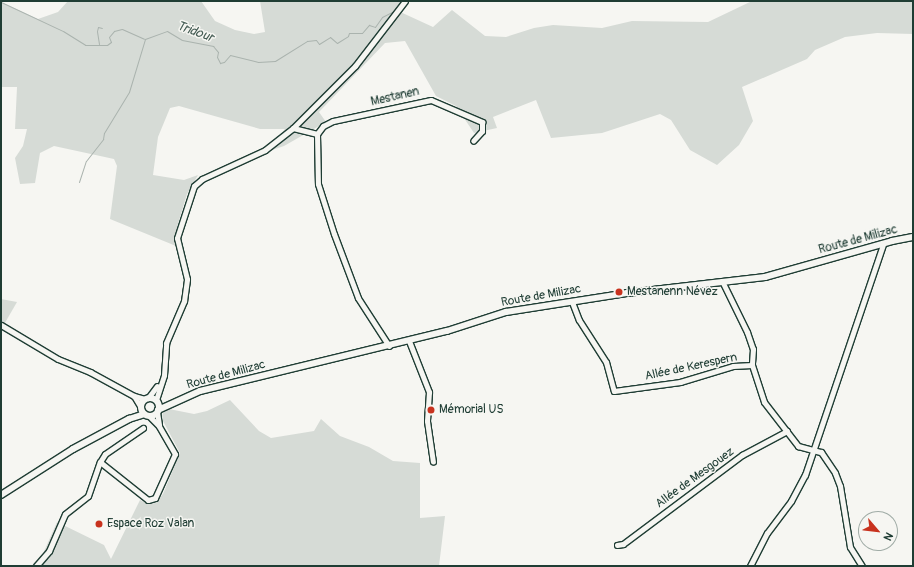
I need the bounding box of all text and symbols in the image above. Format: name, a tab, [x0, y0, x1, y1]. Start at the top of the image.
water label: Tridour	[174, 18, 216, 46]
street label: Mestanen	[369, 84, 421, 110]
street label: Route de Milizac	[817, 223, 899, 257]
street label: Route de Milizac	[500, 282, 582, 310]
place label: Mestanenn Névez	[627, 285, 718, 299]
marker: Mestanenn Névez	[614, 287, 624, 297]
street label: Allée de Kerespern	[644, 350, 738, 384]
street label: Route de Milizac	[185, 358, 267, 392]
place label: Mémorial US	[439, 403, 504, 417]
marker: Mémorial US	[426, 405, 436, 415]
street label: Allée de Mesgouez	[653, 445, 737, 511]
north arrow	[858, 511, 898, 551]
place label: Espace Roz Valan	[107, 517, 194, 531]
marker: Espace Roz Valan	[94, 519, 104, 529]
text: N	[881, 530, 896, 543]

